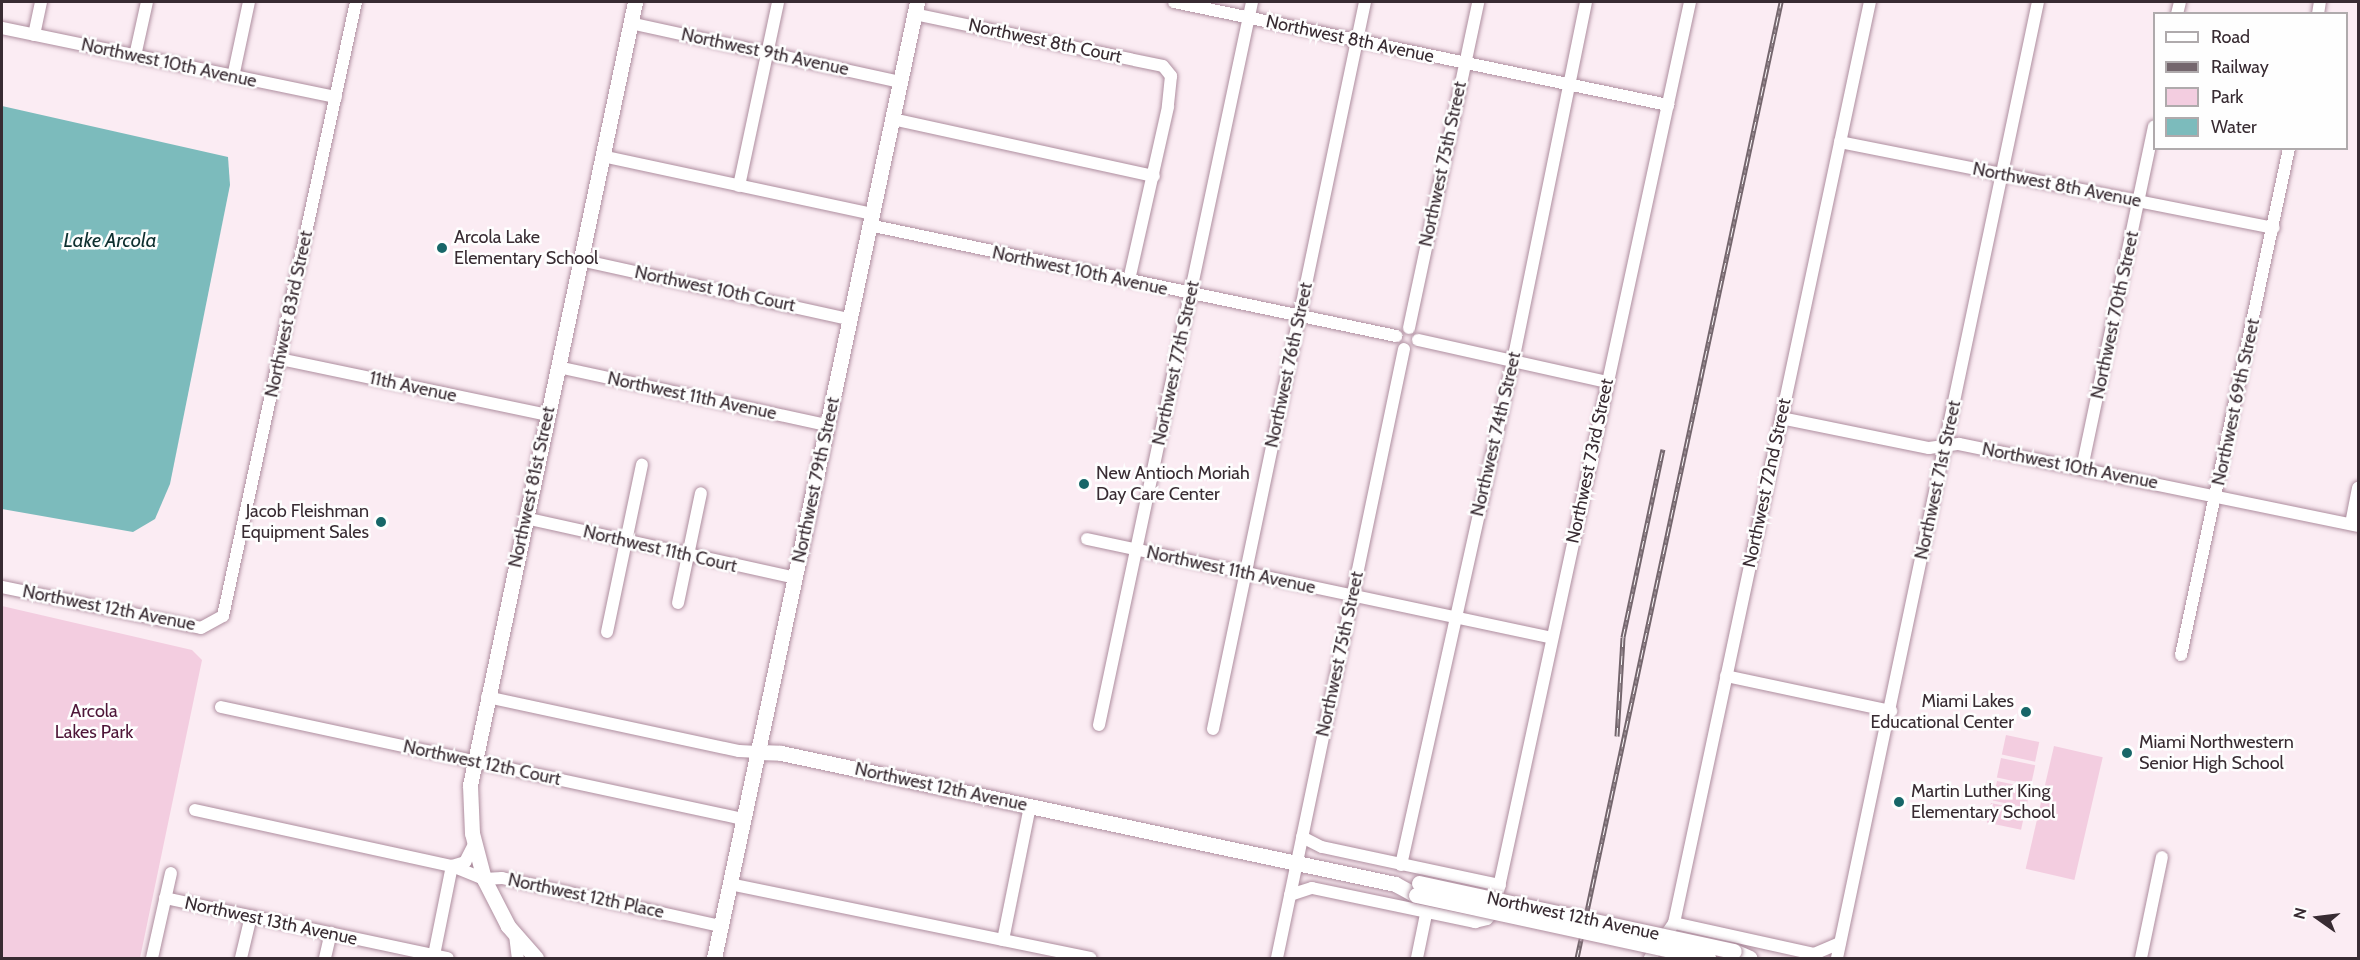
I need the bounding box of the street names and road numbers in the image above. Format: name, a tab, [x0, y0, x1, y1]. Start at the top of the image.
street label: Northwest 8th Avenue	[1264, 11, 1436, 67]
street label: Northwest 8th Court	[966, 14, 1124, 68]
street label: Northwest 9th Avenue	[679, 24, 851, 80]
street label: Northwest 10th Avenue	[79, 34, 259, 92]
street label: Northwest 75th Street	[1415, 79, 1471, 249]
street label: Northwest 8th Avenue	[1971, 158, 2143, 212]
street label: Northwest 83rd Street	[261, 229, 317, 399]
street label: Northwest 70th Street	[2087, 229, 2143, 401]
street label: Northwest 10th Avenue	[990, 242, 1170, 300]
street label: Northwest 10th Court	[633, 261, 797, 317]
street label: Northwest 77th Street	[1148, 279, 1204, 447]
street label: Northwest 76th Street	[1261, 280, 1317, 450]
street label: Northwest 69th Street	[2208, 317, 2264, 487]
street label: Northwest 74th Street	[1467, 350, 1525, 518]
street label: 11th Avenue	[367, 367, 459, 407]
street label: Northwest 11th Avenue	[606, 368, 778, 424]
street label: Northwest 73rd Street	[1562, 377, 1618, 545]
street label: Northwest 79th Street	[788, 395, 844, 565]
street label: Northwest 72nd Street	[1739, 396, 1795, 570]
street label: Northwest 71st Street	[1911, 398, 1965, 562]
street label: Northwest 81st Street	[504, 405, 560, 569]
street label: Northwest 10th Avenue	[1980, 438, 2160, 494]
street label: Northwest 11th Court	[581, 521, 739, 577]
street label: Northwest 11th Avenue	[1145, 542, 1317, 598]
street label: Northwest 75th Street	[1312, 569, 1368, 739]
street label: Northwest 12th Avenue	[21, 581, 197, 635]
street label: Northwest 12th Court	[401, 736, 563, 790]
street label: Northwest 12th Avenue	[853, 758, 1029, 816]
street label: Northwest 12th Place	[506, 869, 666, 923]
street label: Northwest 12th Avenue	[1485, 887, 1661, 945]
street label: Northwest 13th Avenue	[183, 892, 359, 950]

